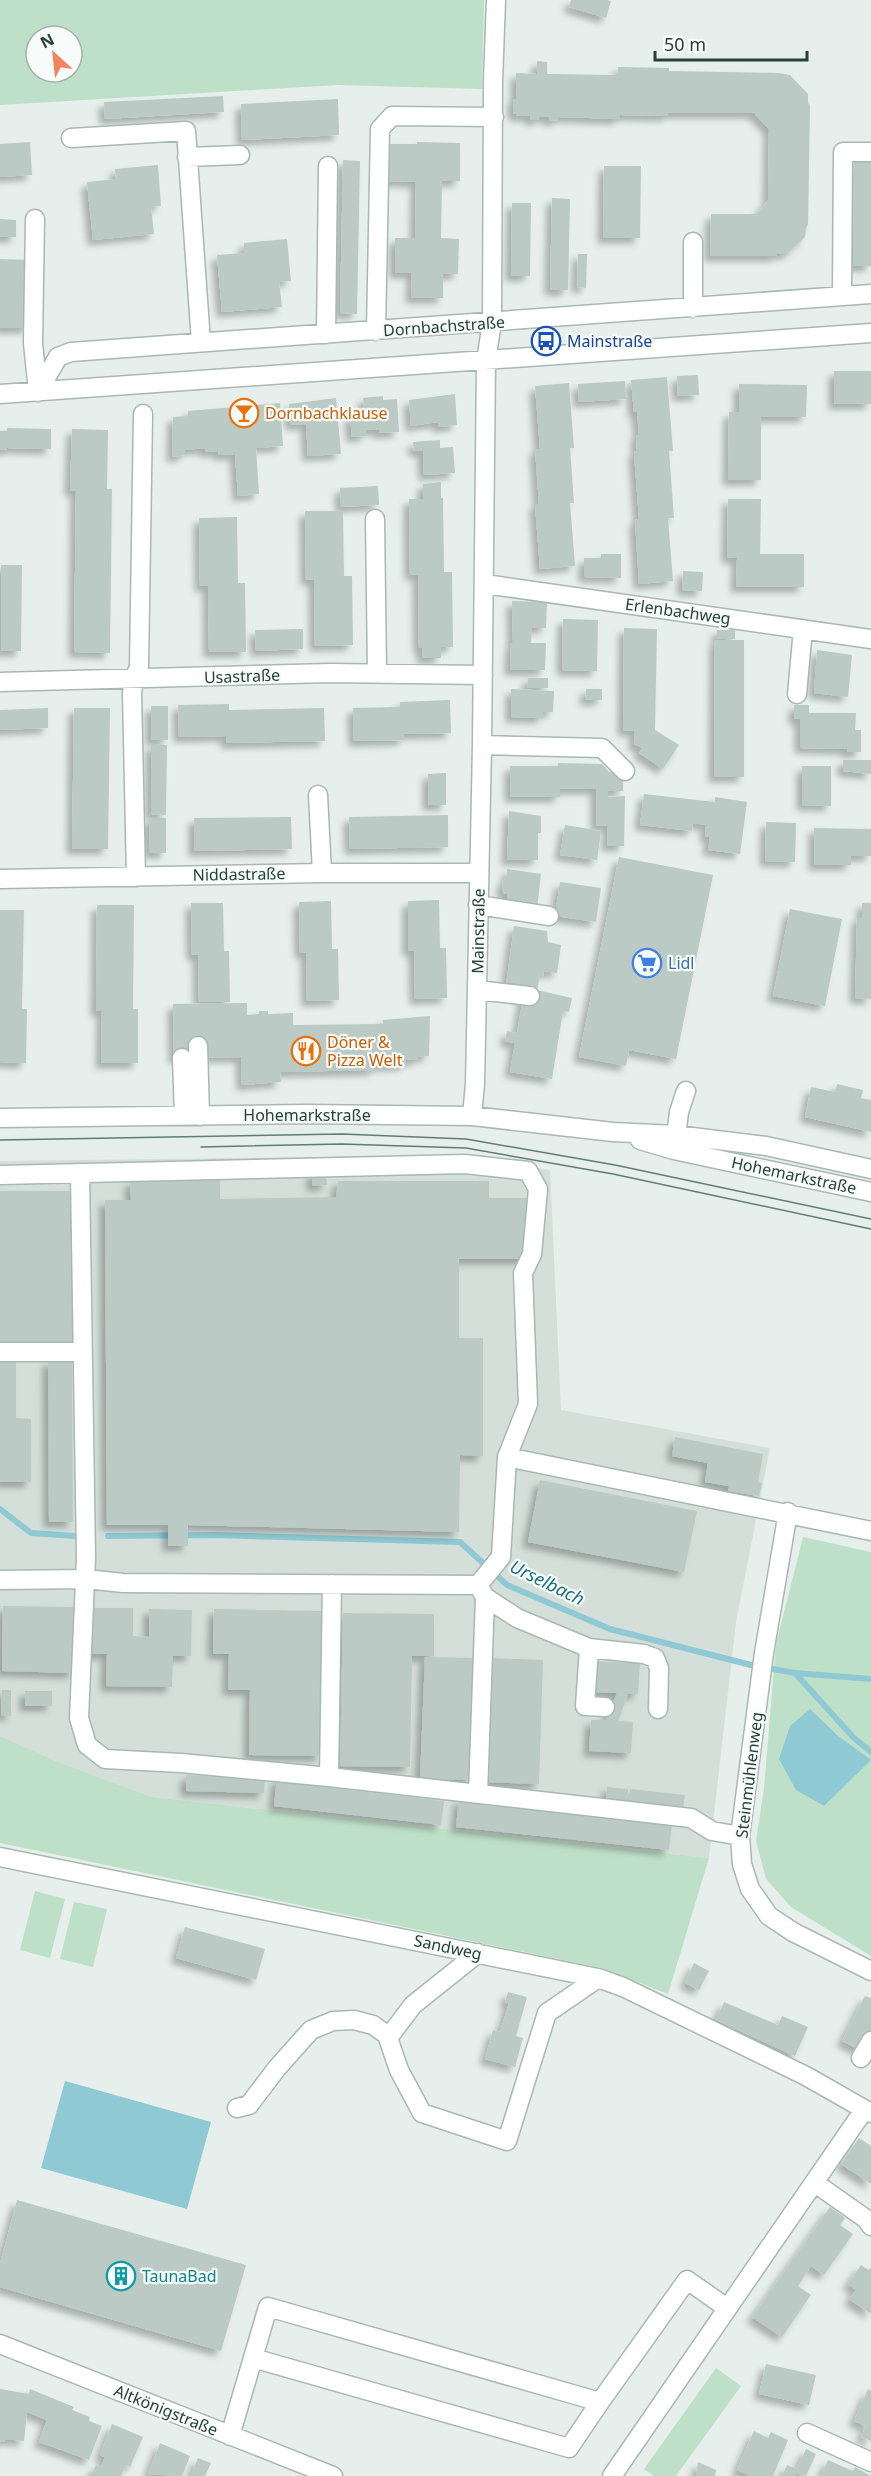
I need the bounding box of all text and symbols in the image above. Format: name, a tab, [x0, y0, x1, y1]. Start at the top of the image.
north arrow	[24, 24, 84, 84]
scale bar	[655, 24, 806, 62]
text: N	[36, 28, 58, 53]
text: 50 m	[664, 32, 706, 56]
street label: Dornbachstraße	[382, 311, 506, 341]
bus stop icon: Mainstraße	[530, 325, 562, 357]
place label: Mainstraße	[567, 330, 652, 352]
bar icon: Dornbachklause	[228, 397, 260, 429]
place label: Dornbachklause	[265, 402, 387, 424]
street label: Erlenbachweg	[624, 593, 732, 629]
street label: Usastraße	[204, 664, 280, 688]
street label: Niddastraße	[192, 862, 286, 886]
street label: Mainstraße	[466, 888, 490, 974]
supermarket icon: Lidl	[631, 947, 663, 979]
place label: Lidl	[668, 952, 694, 974]
place label: Döner & Pizza Welt	[327, 1031, 403, 1071]
restaurant icon: Döner & Pizza Welt	[290, 1035, 322, 1067]
street label: Hohemarkstraße	[243, 1104, 371, 1126]
street label: Hohemarkstraße	[729, 1151, 859, 1199]
water label: Urselbach	[506, 1554, 589, 1610]
street label: Steinmühlenweg	[730, 1711, 768, 1839]
street label: Sandweg	[412, 1929, 484, 1965]
building icon: TaunaBad	[105, 2260, 137, 2292]
place label: TaunaBad	[142, 2265, 217, 2287]
street label: Altkönigstraße	[111, 2379, 221, 2441]

